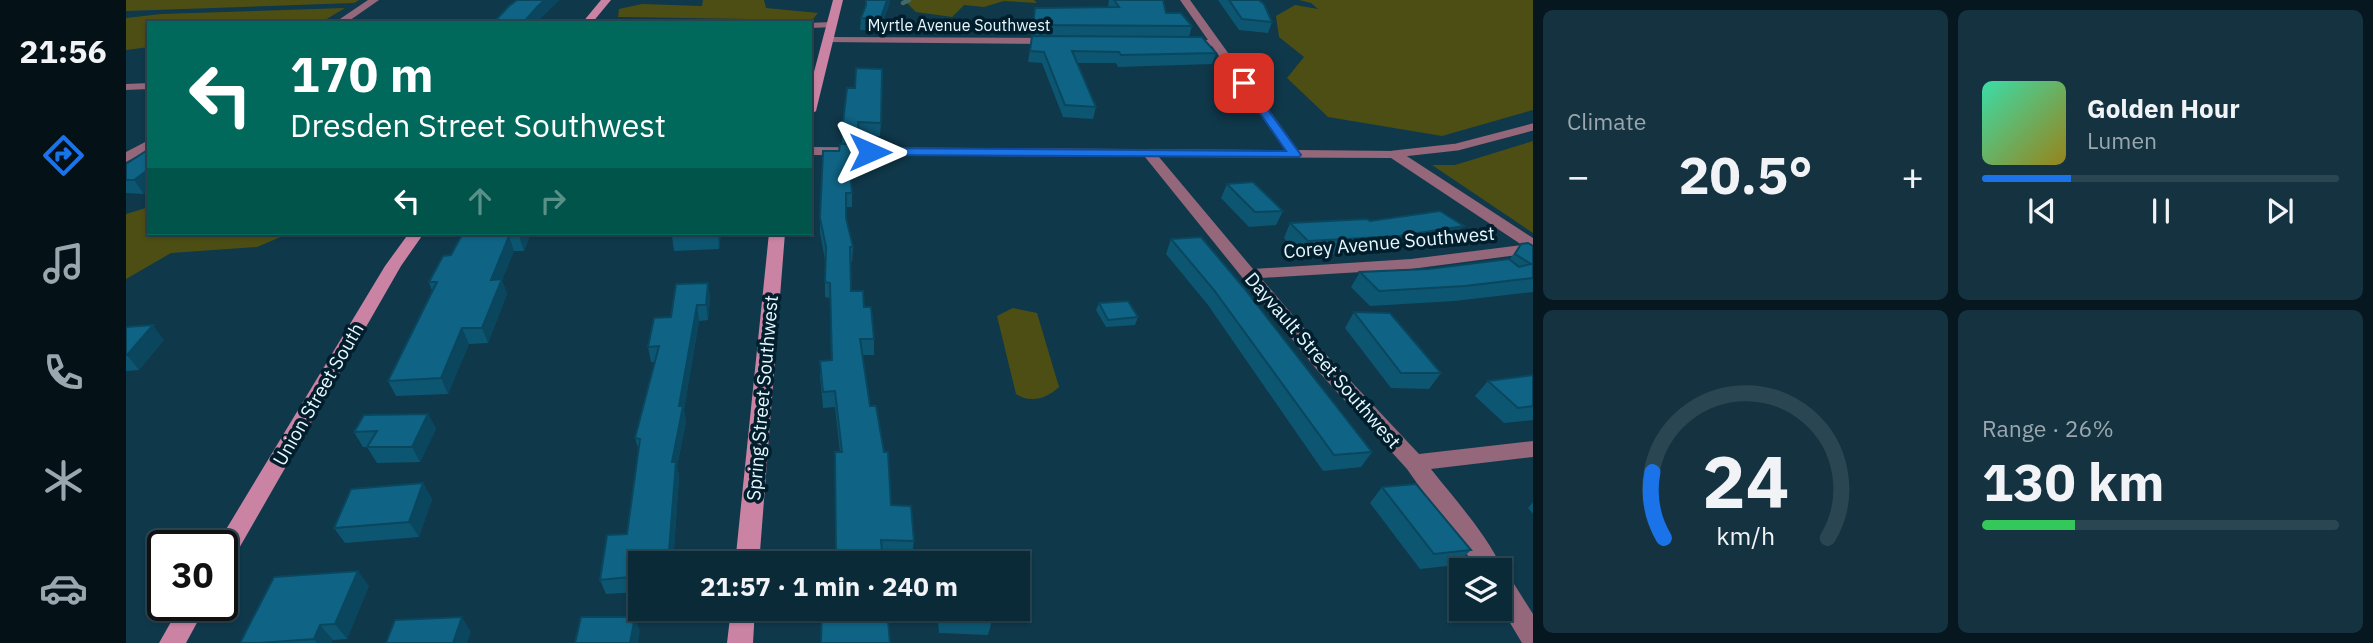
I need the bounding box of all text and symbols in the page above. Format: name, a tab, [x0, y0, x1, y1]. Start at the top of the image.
street label: Myrtle Avenue Southwest	[868, 15, 1050, 35]
text: 21:56	[19, 30, 107, 72]
text: 170 m	[290, 42, 434, 105]
icon: left	[175, 49, 266, 140]
pin	[1214, 53, 1274, 113]
icon: arrive	[1225, 64, 1263, 102]
text: Golden Hour	[2087, 91, 2240, 125]
text: Dresden Street Southwest	[290, 104, 666, 146]
text: Climate	[1567, 106, 1646, 136]
position arrow	[833, 115, 907, 189]
text: Lumen	[2087, 125, 2157, 155]
icon: directions	[39, 131, 88, 180]
text: 20.5°	[1678, 141, 1813, 208]
text: −	[1567, 151, 1590, 200]
text: +	[1901, 151, 1924, 200]
icon: left	[388, 182, 426, 220]
icon: ahead	[461, 182, 499, 220]
icon: right	[534, 182, 572, 220]
icon: previous	[2023, 192, 2061, 230]
icon: pause	[2142, 192, 2180, 230]
icon: next	[2261, 192, 2299, 230]
street label: Corey Avenue Southwest	[1282, 221, 1496, 263]
icon: music	[39, 239, 88, 288]
street label: Dayvault Street Southwest	[1240, 267, 1406, 453]
street label: Spring Street Southwest	[741, 294, 783, 502]
street label: Union Street South	[267, 318, 369, 470]
icon: phone	[39, 348, 88, 397]
text: Range · 26%	[1982, 413, 2114, 443]
text: 24	[1702, 433, 1789, 528]
text: 130 km	[1982, 448, 2164, 515]
icon: climate	[39, 456, 88, 505]
text: km/h	[1716, 518, 1775, 551]
speed limit sign: 30	[147, 530, 238, 621]
map controls	[1449, 558, 1512, 621]
button: layers	[1449, 558, 1512, 621]
icon: car	[39, 564, 88, 613]
text: 21:57 · 1 min · 240 m	[700, 569, 958, 603]

